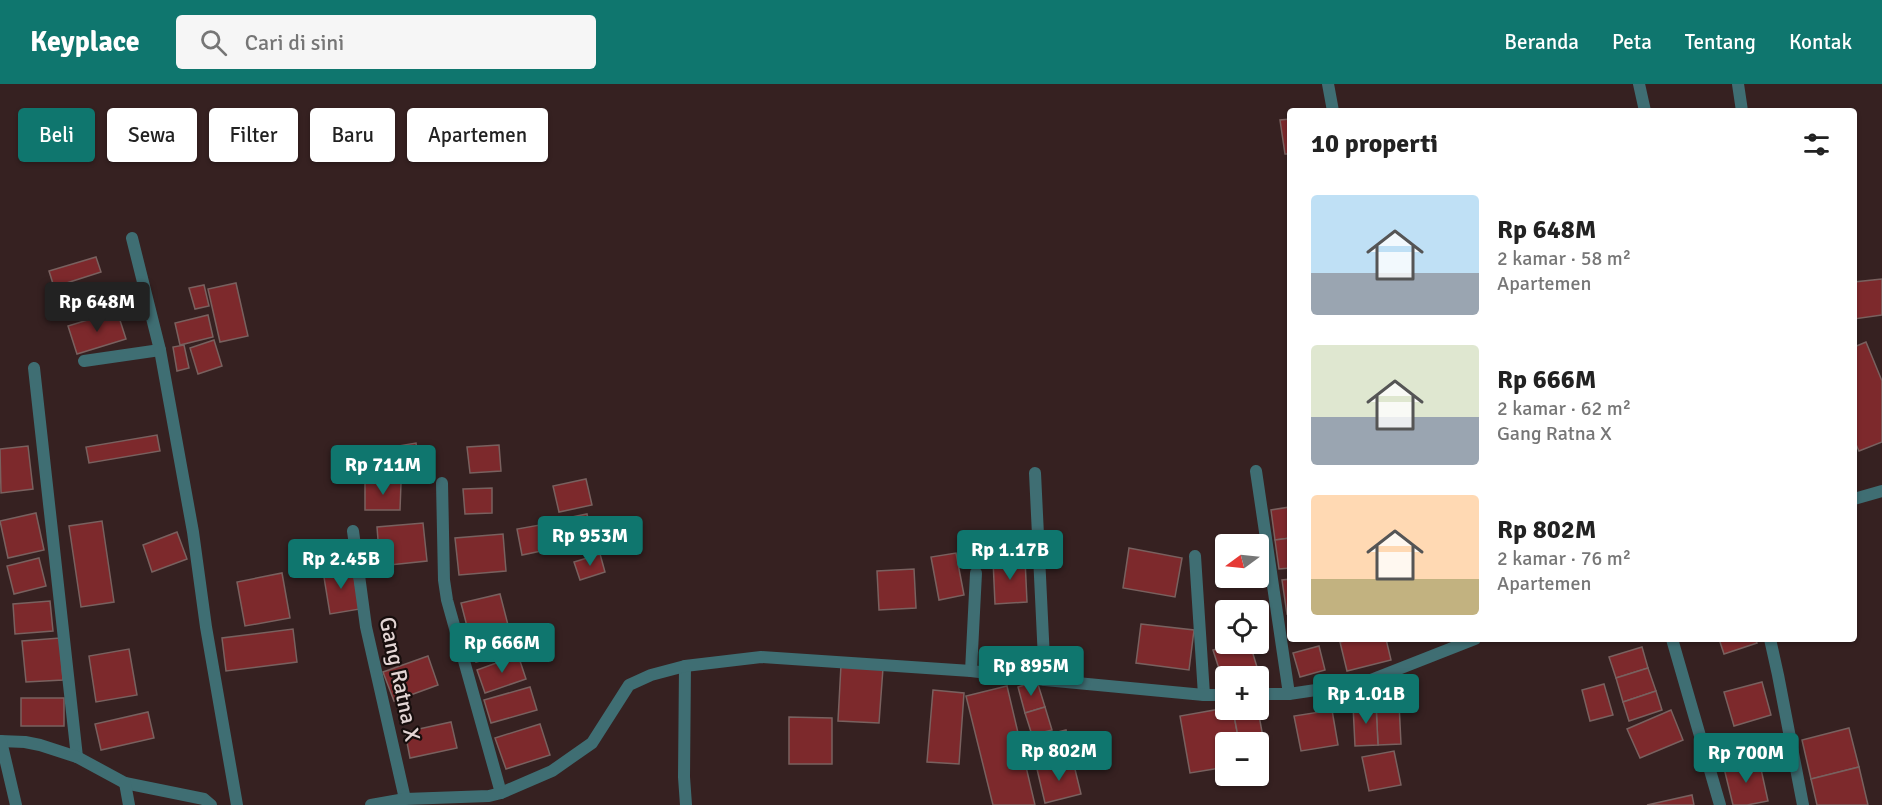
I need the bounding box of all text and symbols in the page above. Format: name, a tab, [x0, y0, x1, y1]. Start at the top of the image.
search box	[176, 15, 596, 69]
text: Keyplace	[30, 25, 140, 59]
icon: search	[197, 26, 230, 59]
text: Cari di sini	[245, 29, 344, 56]
text: Beranda	[1504, 29, 1579, 55]
text: Peta	[1612, 29, 1652, 55]
text: Tentang	[1685, 29, 1756, 55]
text: Kontak	[1789, 29, 1852, 55]
chip: Beli	[18, 108, 95, 162]
chip: Sewa	[107, 108, 197, 162]
chip: Filter	[209, 108, 298, 162]
chip: Baru	[310, 108, 395, 162]
chip: Apartemen	[407, 108, 548, 162]
text: 10 properti	[1311, 128, 1438, 160]
icon: filters	[1800, 128, 1833, 161]
text: Rp 648M	[1497, 214, 1597, 246]
icon: home	[1359, 219, 1431, 291]
text: 2 kamar · 58 m²	[1497, 246, 1631, 271]
text: Apartemen	[1497, 271, 1591, 296]
pin: Rp 648M	[42, 282, 152, 333]
text: Rp 648M	[59, 289, 135, 314]
text: Rp 666M	[1497, 364, 1597, 396]
icon: home	[1359, 369, 1431, 441]
text: 2 kamar · 62 m²	[1497, 396, 1631, 421]
text: Gang Ratna X	[1497, 421, 1612, 446]
pin: Rp 711M	[328, 445, 438, 496]
text: Rp 711M	[345, 452, 421, 477]
text: Rp 802M	[1497, 514, 1597, 546]
pin: Rp 953M	[535, 516, 645, 567]
icon: home	[1359, 519, 1431, 591]
text: Rp 953M	[552, 523, 628, 548]
pin: Rp 1.17B	[948, 530, 1072, 581]
north arrow	[1215, 534, 1269, 588]
map controls	[1215, 534, 1269, 786]
text: Rp 1.17B	[971, 537, 1049, 562]
pin: Rp 2.45B	[279, 539, 403, 590]
text: Rp 2.45B	[302, 546, 380, 571]
text: 2 kamar · 76 m²	[1497, 546, 1631, 571]
text: Apartemen	[1497, 571, 1591, 596]
button: locate	[1215, 600, 1269, 654]
street label: Gang Ratna X	[374, 614, 426, 744]
pin: Rp 666M	[447, 623, 557, 674]
text: Rp 666M	[464, 630, 540, 655]
pin: Rp 895M	[976, 646, 1086, 697]
text: Rp 895M	[993, 653, 1069, 678]
button: +	[1215, 666, 1269, 720]
pin: Rp 1.01B	[1304, 674, 1428, 725]
text: Rp 1.01B	[1327, 681, 1405, 706]
pin: Rp 802M	[1004, 731, 1114, 782]
button: −	[1215, 732, 1269, 786]
pin: Rp 700M	[1691, 733, 1801, 784]
text: Rp 802M	[1021, 738, 1097, 763]
text: Rp 700M	[1708, 740, 1784, 765]

